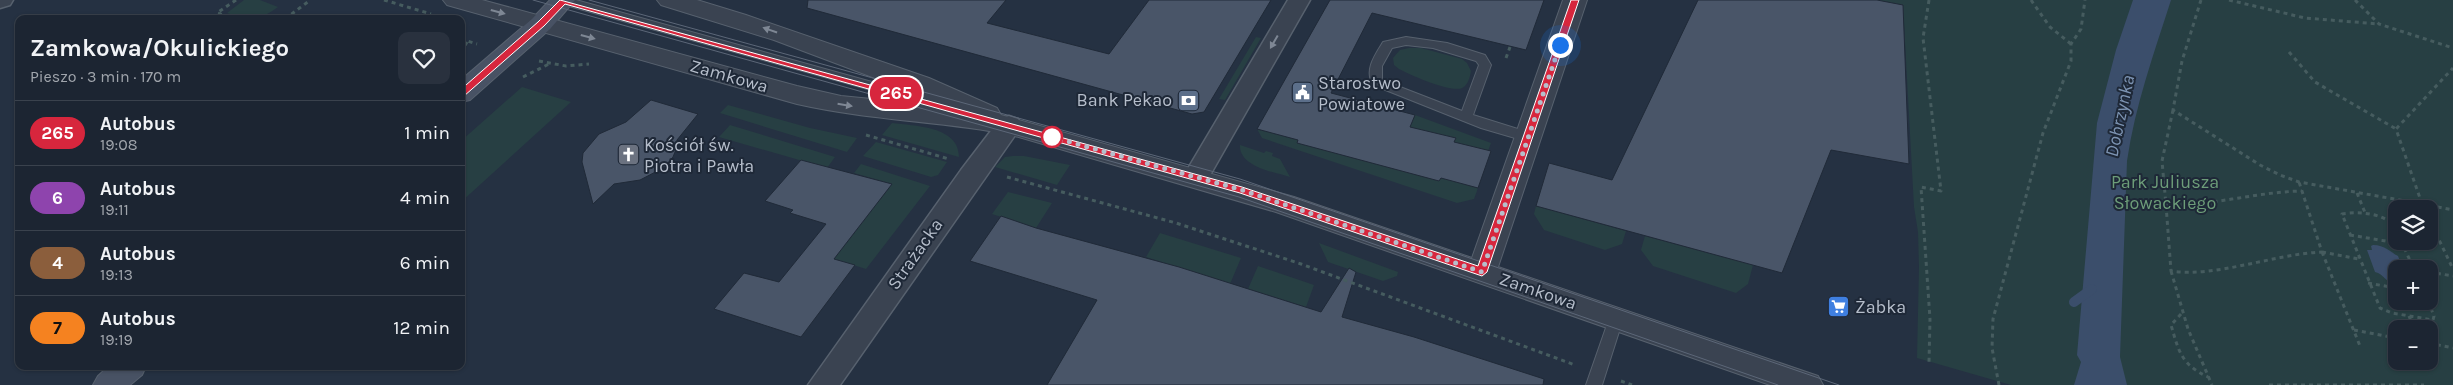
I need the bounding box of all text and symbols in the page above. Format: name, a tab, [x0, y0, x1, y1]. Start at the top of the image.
one-way arrow	[491, 8, 506, 16]
one-way arrow	[762, 26, 777, 34]
button: heart	[398, 32, 450, 84]
one-way arrow	[581, 33, 596, 41]
your location	[1548, 33, 1573, 58]
text: Zamkowa/Okulickiego	[30, 34, 289, 62]
one-way arrow	[1270, 35, 1278, 50]
street label: Zamkowa	[687, 54, 771, 98]
text: Pieszo · 3 min · 170 m	[30, 67, 181, 86]
place label: Starostwo Powiatowe	[1318, 72, 1405, 115]
water label: Dobrzynka	[2101, 73, 2139, 159]
line badge: 265	[867, 77, 925, 109]
public building icon: Starostwo Powiatowe	[1290, 81, 1314, 105]
text: 265	[880, 82, 912, 104]
bank icon: Bank Pekao	[1176, 88, 1200, 112]
place label: Bank Pekao	[1077, 89, 1172, 111]
one-way arrow	[837, 101, 853, 109]
text: Autobus	[100, 113, 176, 135]
text: 265	[41, 122, 74, 144]
text: 1 min	[404, 122, 450, 144]
unlabelled marker	[1041, 126, 1063, 148]
place label: Kościół św. Piotra i Pawła	[644, 134, 754, 177]
text: 19:08	[100, 135, 138, 154]
church icon: Kościół św. Piotra i Pawła	[616, 143, 640, 167]
park label: Park Juliusza Słowackiego	[2111, 171, 2219, 214]
text: Autobus	[100, 178, 176, 200]
text: 6	[52, 187, 63, 209]
text: 4 min	[400, 187, 450, 209]
text: 19:11	[100, 200, 129, 219]
map controls	[2388, 200, 2438, 370]
button: layers	[2388, 200, 2438, 250]
street label: Strażacka	[883, 214, 947, 294]
text: Autobus	[100, 243, 176, 265]
text: 4	[52, 252, 63, 274]
text: 6 min	[400, 252, 450, 274]
button: +	[2388, 260, 2438, 310]
text: 19:13	[100, 265, 133, 284]
street label: Zamkowa	[1496, 268, 1580, 314]
supermarket icon: Żabka	[1827, 295, 1851, 319]
place label: Żabka	[1855, 296, 1906, 318]
text: Autobus	[100, 308, 176, 330]
text: 7	[53, 317, 62, 339]
text: 12 min	[393, 317, 450, 339]
button: −	[2388, 320, 2438, 370]
text: 19:19	[100, 330, 133, 349]

